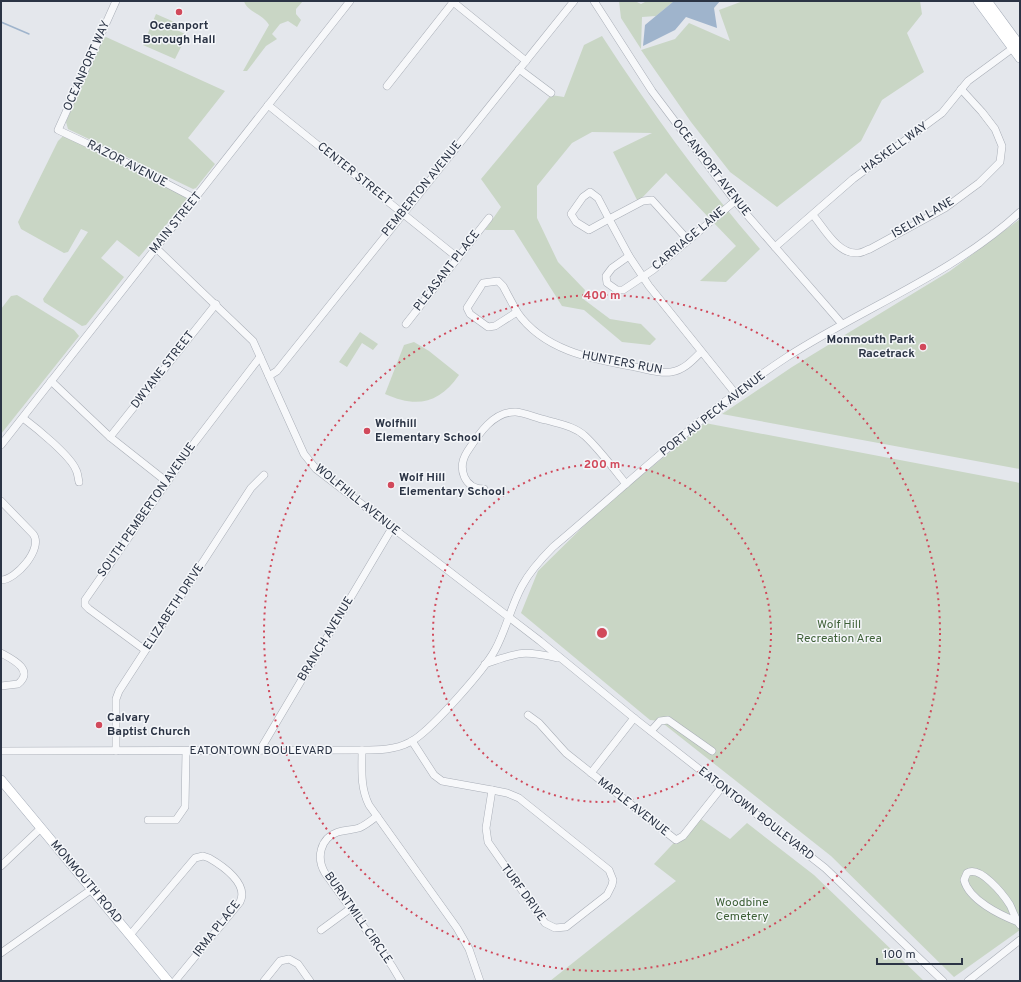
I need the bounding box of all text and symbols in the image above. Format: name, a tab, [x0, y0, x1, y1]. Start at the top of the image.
marker: Oceanport Borough Hall	[174, 7, 184, 17]
street label: OCEANPORT WAY	[60, 18, 114, 114]
place label: Oceanport Borough Hall	[143, 18, 215, 48]
street label: OCEANPORT AVENUE	[668, 116, 754, 220]
street label: HASKELL WAY	[859, 118, 932, 177]
street label: RAZOR AVENUE	[84, 137, 170, 191]
street label: PEMBERTON AVENUE	[378, 138, 466, 240]
street label: CENTER STREET	[314, 139, 394, 209]
street label: MAIN STREET	[146, 189, 206, 257]
street label: ISELIN LANE	[889, 194, 957, 242]
street label: CARRIAGE LANE	[649, 204, 729, 274]
street label: PLEASANT PLACE	[410, 227, 484, 315]
text: 400 m	[583, 288, 621, 304]
street label: DWYANE STREET	[128, 328, 198, 412]
place label: Monmouth Park Racetrack	[827, 332, 915, 362]
marker: Monmouth Park Racetrack	[918, 342, 928, 352]
street label: HUNTERS RUN	[580, 347, 664, 379]
street label: PORT AU PECK AVENUE	[657, 368, 769, 460]
place label: Wolfhill Elementary School	[375, 416, 481, 446]
marker: Wolfhill Elementary School	[362, 426, 372, 436]
street label: SOUTH PEMBERTON AVENUE	[94, 439, 200, 581]
text: 200 m	[584, 457, 620, 473]
street label: WOLFHILL AVENUE	[311, 461, 403, 539]
place label: Wolf Hill Elementary School	[399, 470, 505, 500]
marker: Wolf Hill Elementary School	[386, 480, 396, 490]
street label: ELIZABETH DRIVE	[140, 561, 208, 653]
street label: BRANCH AVENUE	[294, 594, 358, 684]
park label: Wolf Hill Recreation Area	[796, 617, 882, 647]
centre of rings	[595, 626, 609, 640]
place label: Calvary Baptist Church	[107, 710, 190, 740]
marker: Calvary Baptist Church	[94, 720, 104, 730]
street label: EATONTOWN BOULEVARD	[189, 743, 333, 759]
street label: EATONTOWN BOULEVARD	[695, 764, 817, 864]
street label: MAPLE AVENUE	[594, 774, 672, 840]
street label: MONMOUTH ROAD	[46, 837, 126, 927]
street label: TURF DRIVE	[497, 861, 549, 925]
street label: BURNTMILL CIRCLE	[320, 869, 396, 967]
park label: Woodbine Cemetery	[715, 895, 769, 925]
street label: IRMA PLACE	[190, 897, 244, 961]
scale bar	[877, 940, 962, 966]
text: 100 m	[883, 947, 916, 963]

